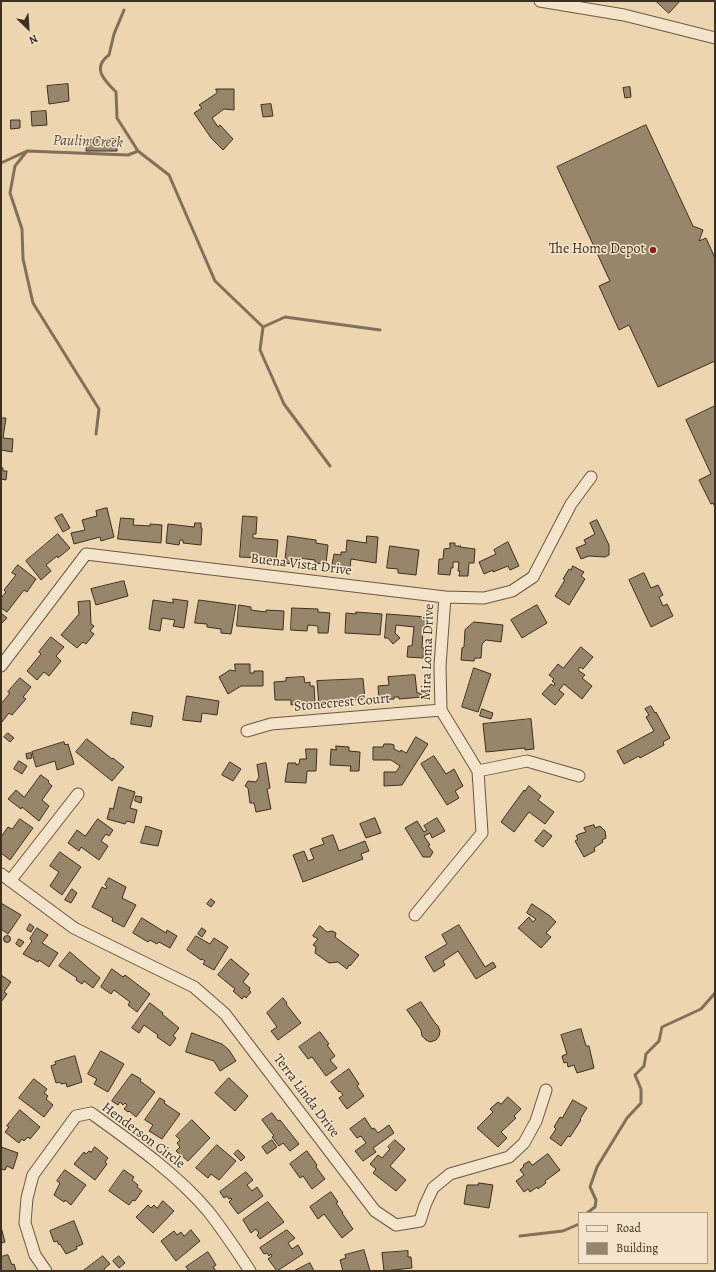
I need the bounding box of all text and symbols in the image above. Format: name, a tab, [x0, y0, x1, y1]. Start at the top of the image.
north arrow	[8, 8, 48, 48]
text: N	[26, 31, 40, 48]
water label: Paulin Creek	[53, 132, 123, 152]
place label: The Home Depot	[549, 242, 645, 258]
marker: The Home Depot	[648, 245, 658, 255]
street label: Buena Vista Drive	[249, 550, 353, 580]
street label: Mira Loma Drive	[418, 603, 438, 701]
street label: Stonecrest Court	[293, 690, 391, 716]
street label: Terra Linda Drive	[269, 1051, 343, 1141]
street label: Henderson Circle	[98, 1099, 188, 1173]
legend	[578, 1212, 708, 1264]
text: Road	[616, 1220, 641, 1236]
text: Building	[616, 1240, 658, 1256]

